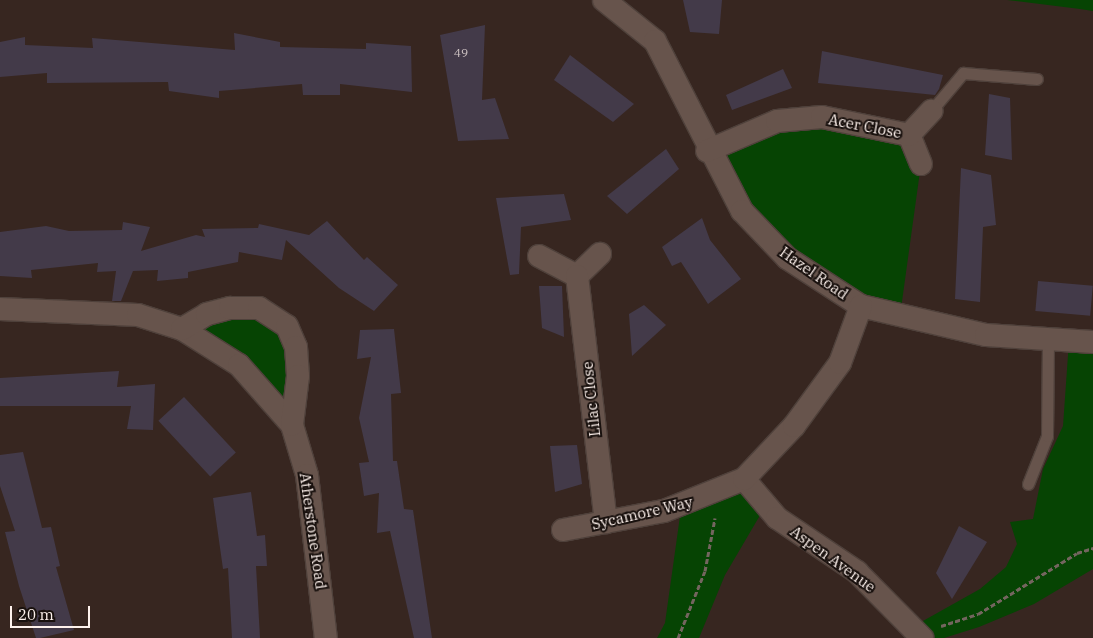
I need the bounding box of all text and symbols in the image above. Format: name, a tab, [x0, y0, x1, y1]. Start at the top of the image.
house number: 49	[454, 46, 468, 60]
street label: Acer Close	[827, 110, 903, 142]
street label: Hazel Road	[776, 243, 852, 303]
street label: Lilac Close	[578, 360, 604, 438]
street label: Atherstone Road	[296, 472, 330, 590]
street label: Sycamore Way	[590, 493, 694, 533]
street label: Aspen Avenue	[787, 522, 879, 596]
scale bar	[12, 596, 92, 628]
text: 20 m	[18, 605, 54, 624]

